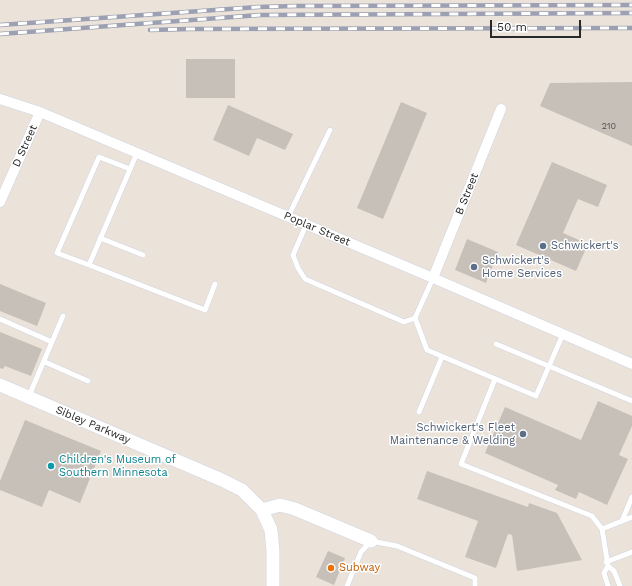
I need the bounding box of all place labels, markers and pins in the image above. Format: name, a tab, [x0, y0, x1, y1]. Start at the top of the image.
place label: Schwickert's	[551, 239, 619, 253]
marker: Schwickert's	[538, 241, 548, 251]
place label: Schwickert's Home Services	[482, 254, 562, 280]
marker: Schwickert's Home Services	[469, 262, 479, 272]
place label: Schwickert's Fleet Maintenance & Welding	[390, 421, 515, 447]
marker: Schwickert's Fleet Maintenance & Welding	[518, 429, 528, 439]
place label: Children's Museum of Southern Minnesota	[59, 453, 176, 479]
marker: Children's Museum of Southern Minnesota	[46, 461, 56, 471]
place label: Subway	[339, 561, 380, 575]
marker: Subway	[326, 563, 336, 573]

